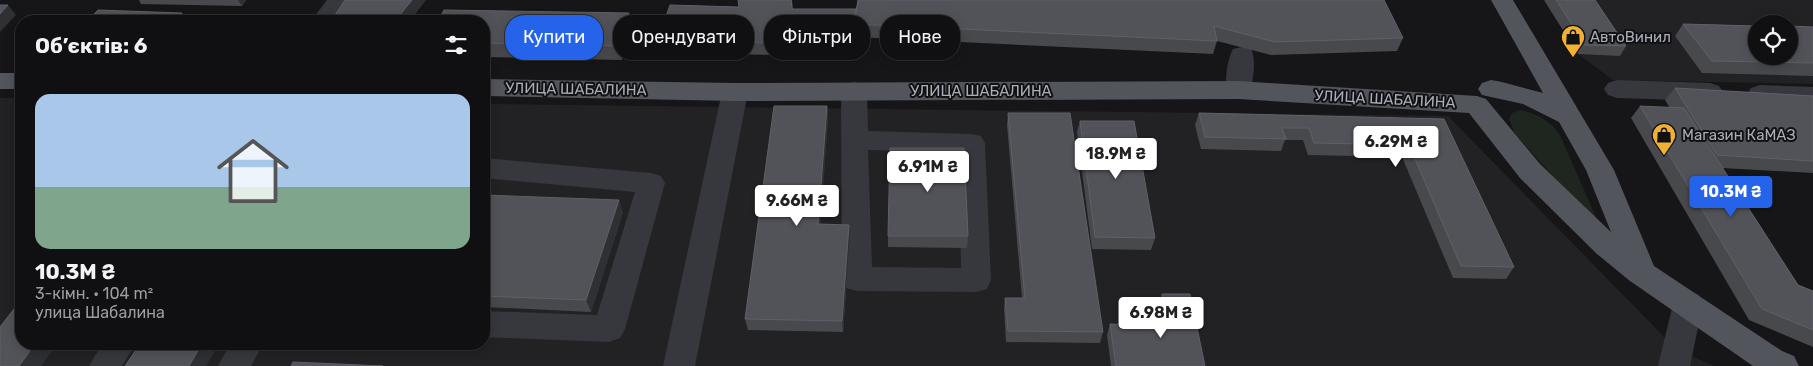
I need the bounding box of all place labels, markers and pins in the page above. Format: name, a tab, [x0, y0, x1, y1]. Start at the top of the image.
shop icon: АвтоВинил	[1560, 24, 1586, 58]
place label: АвтоВинил	[1590, 28, 1671, 46]
shop icon: Магазин КаМАЗ	[1651, 122, 1677, 156]
pin: 6.29M ₴	[1350, 126, 1442, 168]
place label: Магазин КаМАЗ	[1682, 126, 1796, 144]
pin: 18.9M ₴	[1070, 138, 1162, 180]
pin: 6.91M ₴	[882, 150, 974, 193]
pin: 10.3M ₴	[1685, 176, 1777, 218]
pin: 9.66M ₴	[751, 184, 843, 227]
pin: 6.98M ₴	[1115, 296, 1207, 339]

